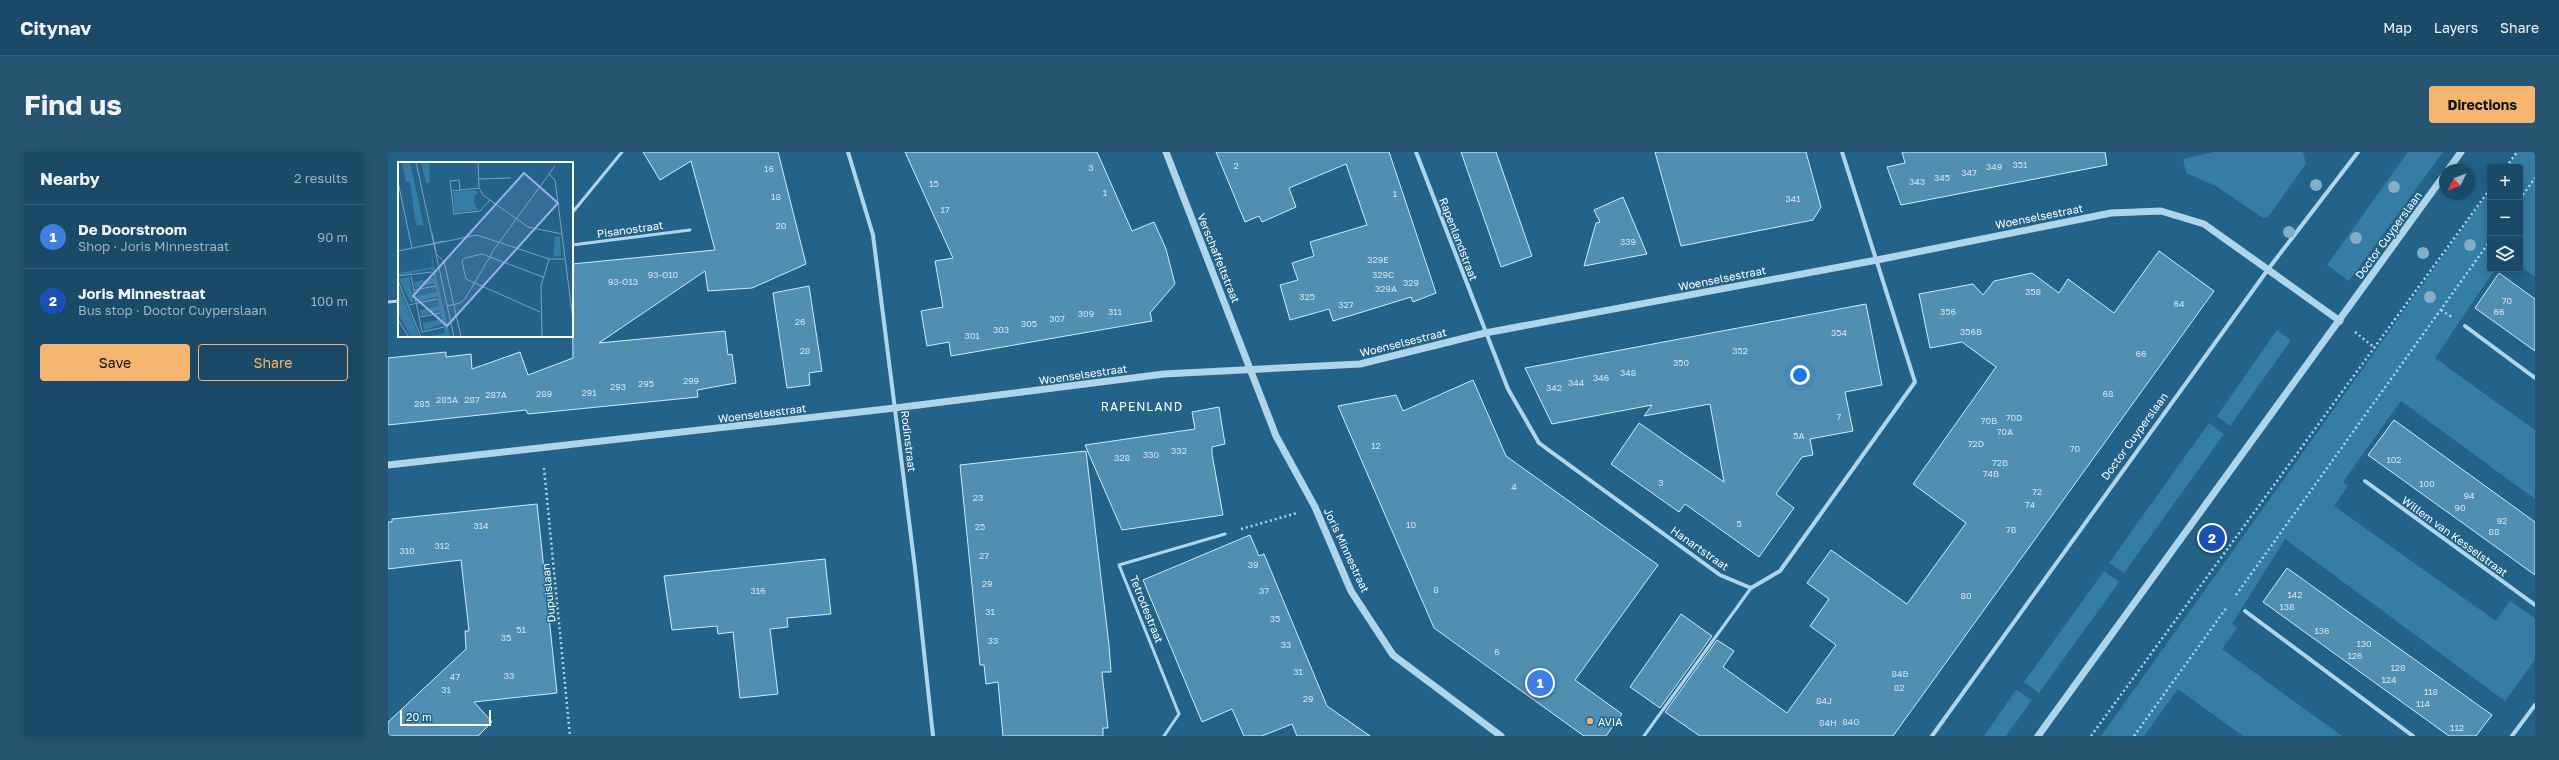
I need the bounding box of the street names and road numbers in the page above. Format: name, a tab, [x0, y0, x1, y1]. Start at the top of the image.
street label: Doctor Cuyperslaan	[2352, 189, 2424, 281]
street label: Rapenlandstraat	[1437, 196, 1481, 282]
street label: Woenselsestraat	[1994, 201, 2084, 231]
street label: Verschaffeltstraat	[1195, 211, 1243, 305]
street label: Pisanostraat	[596, 218, 664, 240]
street label: Woenselsestraat	[1677, 263, 1767, 293]
street label: Woenselsestraat	[1358, 325, 1448, 359]
street label: Woenselsestraat	[1038, 361, 1128, 387]
street label: Doctor Cuyperslaan	[2098, 390, 2170, 482]
street label: Woenselsestraat	[717, 401, 807, 425]
street label: Rodinstraat	[899, 410, 919, 472]
street label: Willem van Kesselstraat	[2400, 493, 2510, 579]
street label: Joris Minnestraat	[1322, 506, 1372, 594]
street label: Hanartstraat	[1669, 523, 1731, 573]
street label: Dupuislaan	[538, 563, 558, 623]
street label: Tetrodestraat	[1128, 573, 1166, 645]

